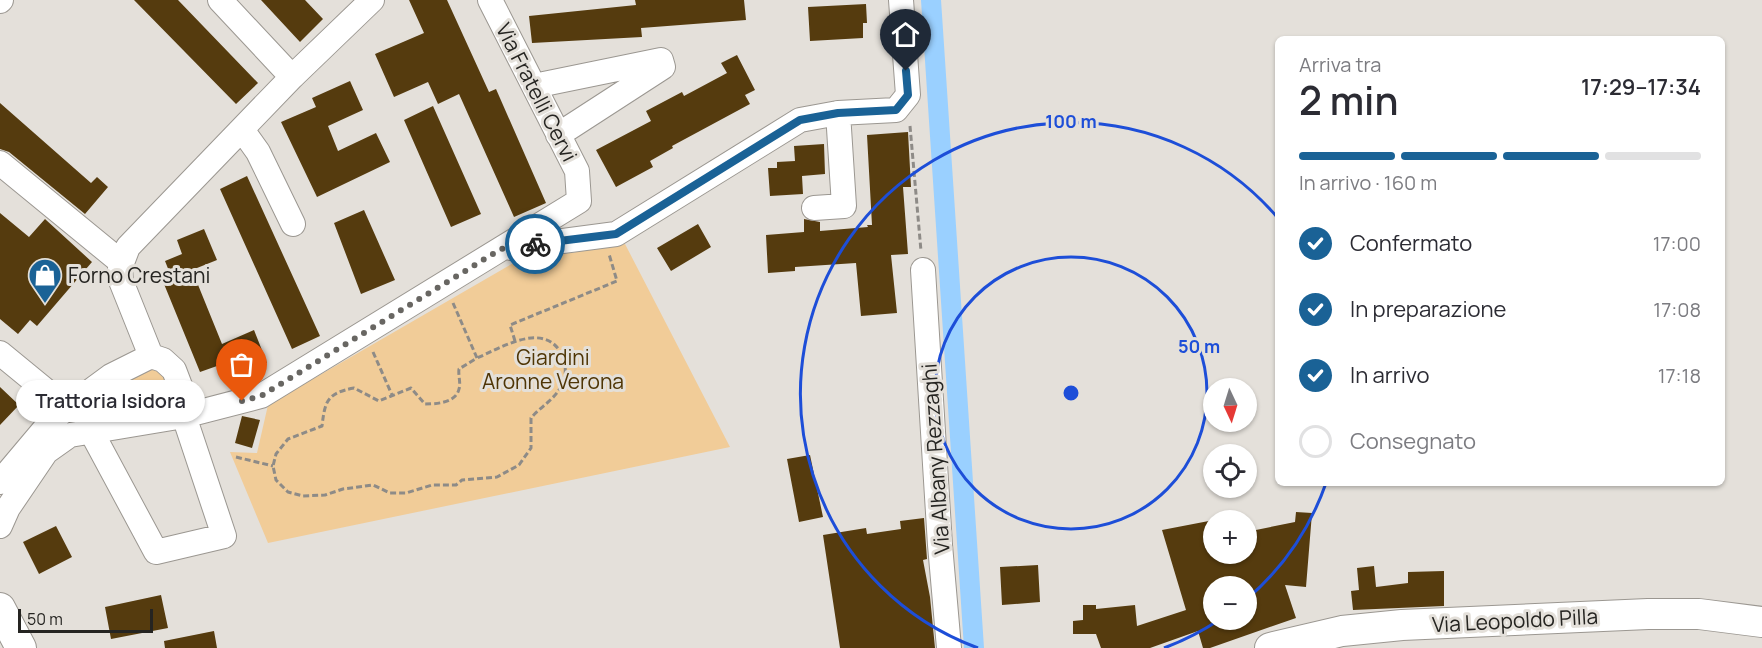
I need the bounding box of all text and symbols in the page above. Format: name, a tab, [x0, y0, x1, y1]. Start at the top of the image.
pin	[880, 9, 931, 71]
street label: Via Fratelli Cervi	[490, 18, 584, 166]
icon: home	[889, 18, 922, 51]
text: Arriva tra	[1299, 51, 1381, 78]
text: 17:29–17:34	[1581, 72, 1701, 102]
text: 2 min	[1299, 73, 1398, 127]
text: 100 m	[1045, 109, 1097, 133]
text: In arrivo · 160 m	[1299, 169, 1437, 196]
courier	[505, 214, 565, 274]
icon: check	[1299, 227, 1332, 260]
icon: bike	[519, 228, 552, 261]
text: Confermato	[1350, 228, 1472, 258]
text: 17:00	[1653, 230, 1701, 257]
shop icon: Forno Crestani	[27, 257, 63, 304]
place label: Forno Crestani	[68, 261, 210, 289]
icon: check	[1299, 293, 1332, 326]
text: In preparazione	[1350, 294, 1506, 324]
text: 17:08	[1653, 296, 1701, 323]
text: 50 m	[1178, 334, 1220, 358]
pin	[216, 339, 267, 401]
park label: Giardini Aronne Verona	[482, 343, 624, 395]
icon: bag	[225, 348, 258, 381]
icon: check	[1299, 359, 1332, 392]
text: In arrivo	[1350, 360, 1430, 390]
text: 17:18	[1658, 362, 1701, 389]
street label: Via Albany Rezzaghi	[914, 363, 956, 555]
north arrow	[1203, 378, 1257, 432]
map controls	[1203, 378, 1257, 630]
callout: Trattoria Isidora	[17, 380, 206, 422]
centre of rings	[1061, 383, 1081, 403]
text: Trattoria Isidora	[35, 387, 186, 414]
text: Consegnato	[1350, 426, 1476, 456]
button: locate	[1203, 444, 1257, 498]
button: +	[1203, 510, 1257, 564]
button: −	[1203, 576, 1257, 630]
street label: Via Leopoldo Pilla	[1431, 602, 1599, 638]
scale bar	[18, 606, 153, 634]
text: 50 m	[27, 608, 63, 630]

